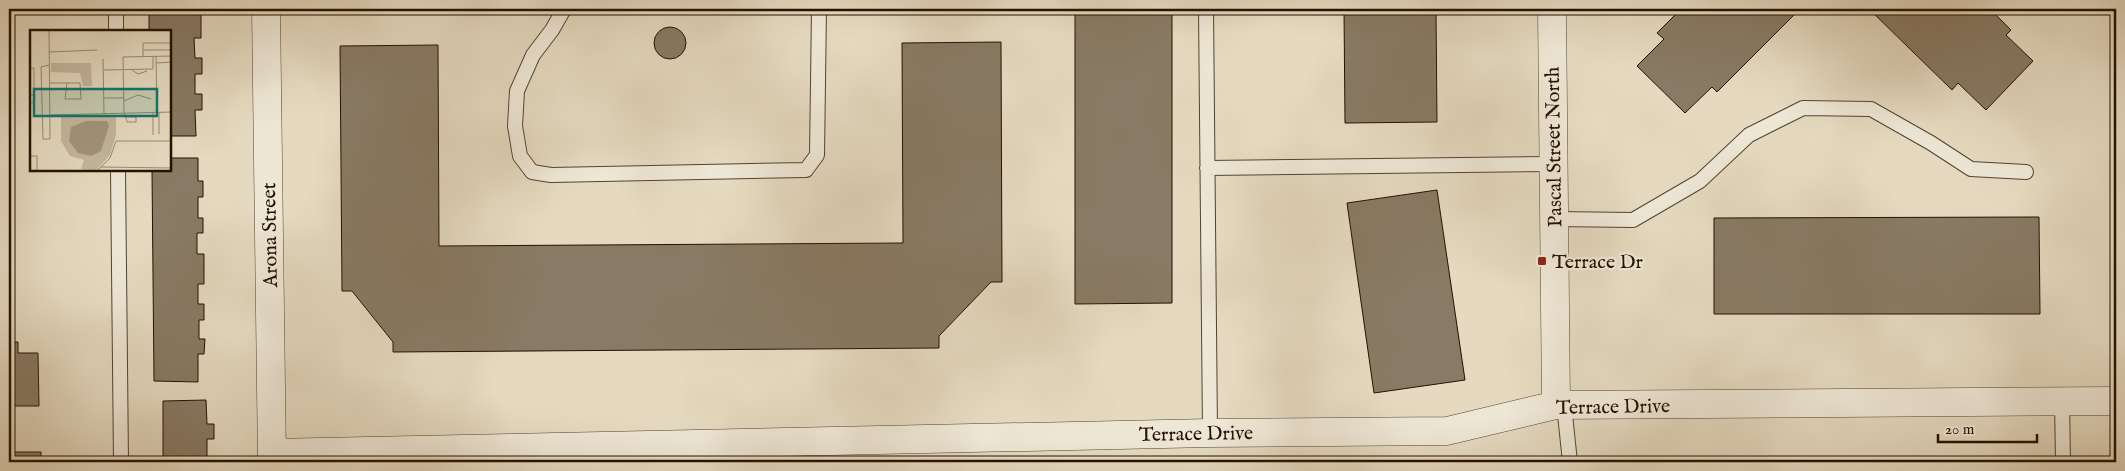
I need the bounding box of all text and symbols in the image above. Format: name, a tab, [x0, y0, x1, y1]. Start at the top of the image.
inset map	[30, 30, 171, 171]
street label: Pascal Street North	[1541, 66, 1568, 227]
street label: Arona Street	[257, 182, 284, 289]
place label: Terrace Dr	[1552, 250, 1644, 275]
marker: Terrace Dr	[1536, 255, 1548, 267]
street label: Terrace Drive	[1556, 394, 1670, 421]
scale bar	[1938, 411, 2036, 443]
text: 20 m	[1945, 420, 1975, 439]
street label: Terrace Drive	[1139, 421, 1253, 448]

